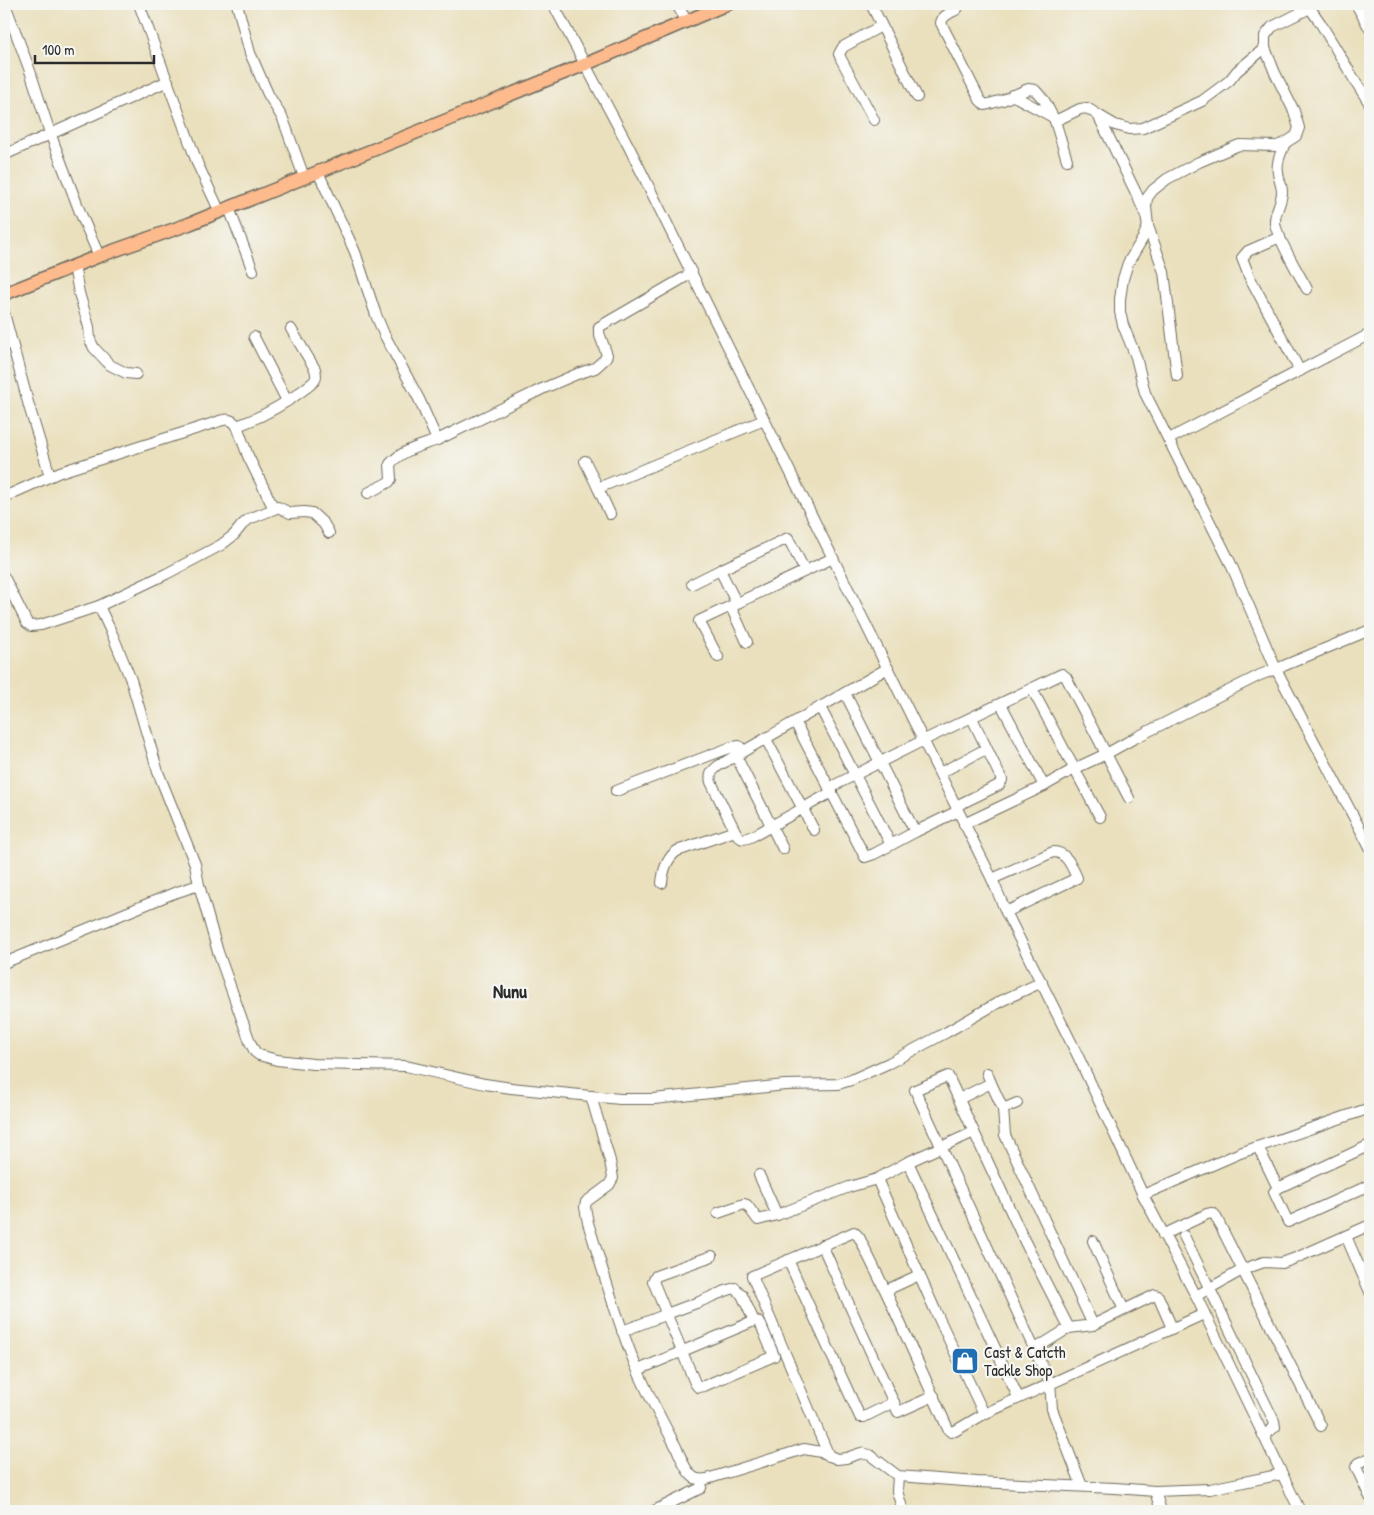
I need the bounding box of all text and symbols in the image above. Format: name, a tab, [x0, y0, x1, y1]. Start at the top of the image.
scale bar	[35, 32, 154, 64]
text: 100 m	[42, 39, 75, 60]
district label: Nunu	[493, 978, 527, 1004]
place label: Cast & Catcth Tackle Shop	[984, 1341, 1066, 1381]
shop icon: Cast & Catcth Tackle Shop	[950, 1346, 980, 1376]

